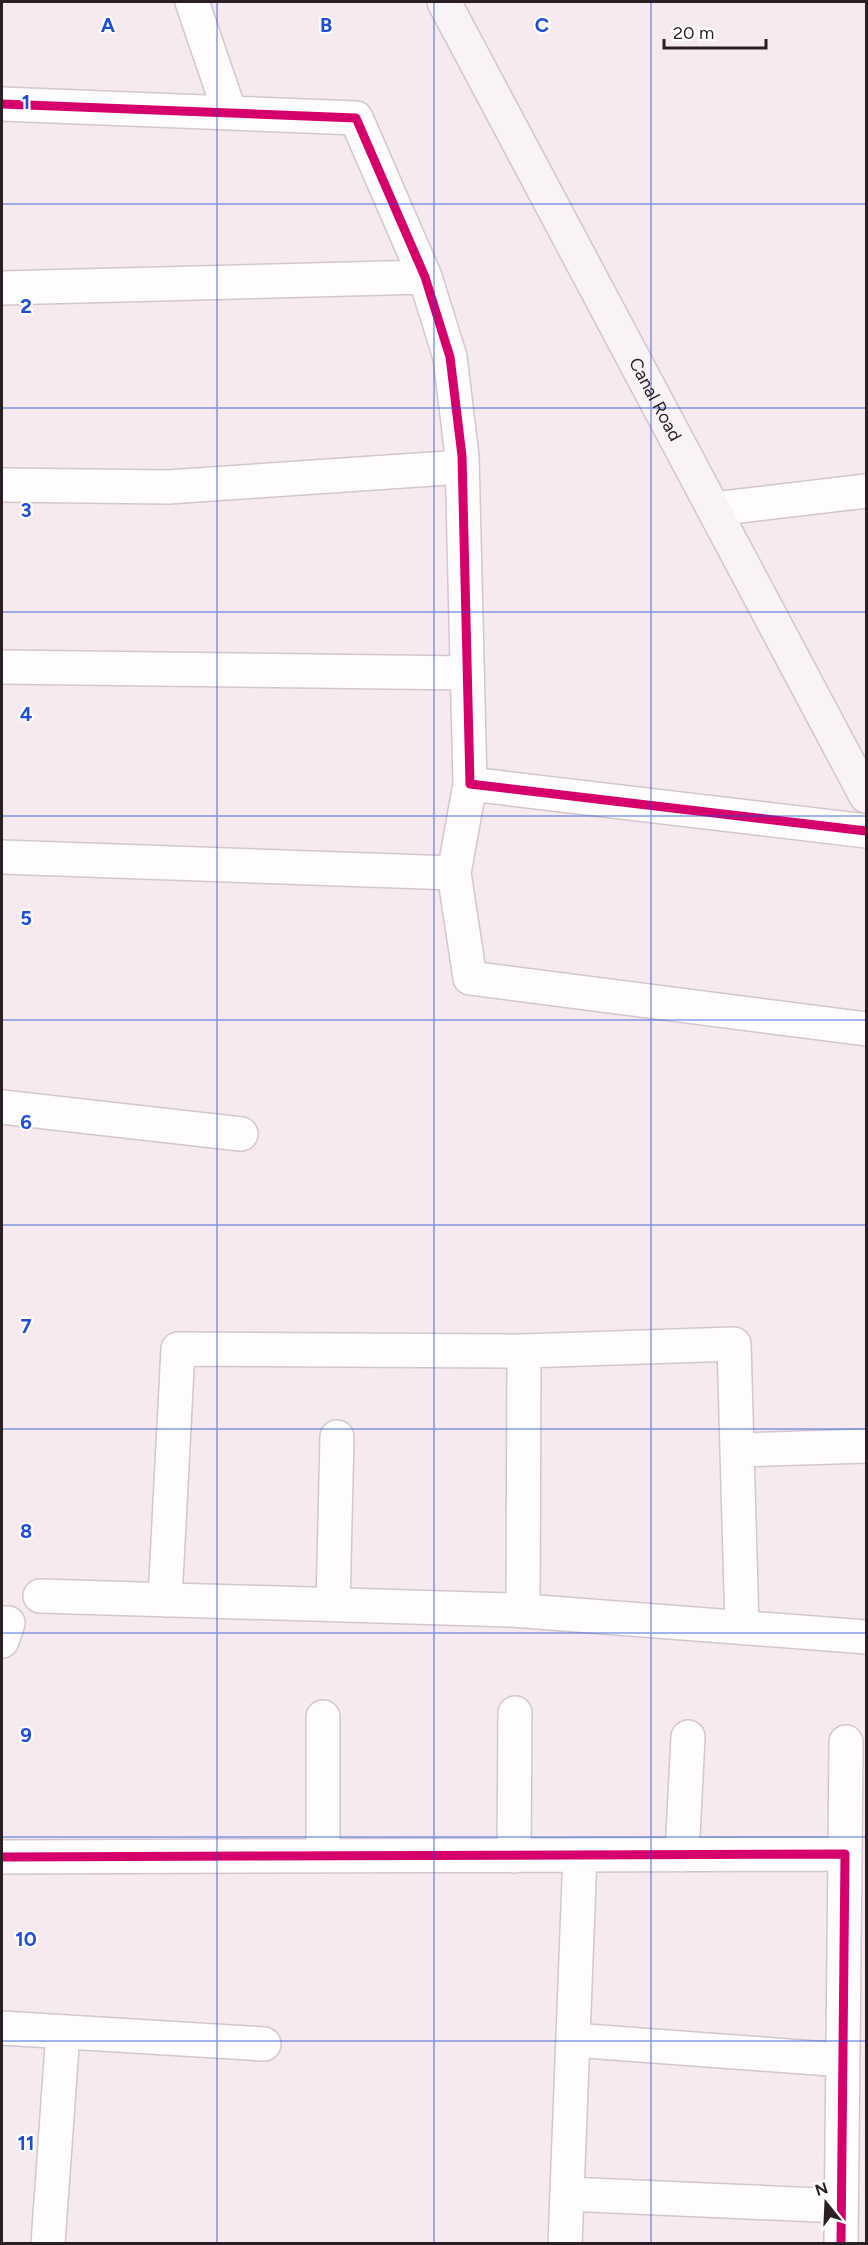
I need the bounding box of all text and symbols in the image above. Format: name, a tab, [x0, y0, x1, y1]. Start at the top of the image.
scale bar	[664, 12, 766, 50]
text: A	[101, 13, 116, 37]
text: B	[320, 13, 332, 37]
text: C	[535, 13, 549, 37]
text: 20 m	[673, 22, 714, 44]
text: 1	[22, 90, 30, 114]
text: 2	[20, 294, 32, 318]
street label: Canal Road	[624, 354, 686, 445]
text: 3	[20, 498, 32, 522]
text: 4	[20, 702, 33, 726]
text: 5	[20, 906, 32, 930]
text: 6	[20, 1110, 32, 1134]
text: 7	[20, 1314, 32, 1338]
text: 8	[20, 1519, 32, 1543]
text: 9	[20, 1723, 32, 1747]
text: 10	[15, 1927, 37, 1951]
text: 11	[18, 2131, 34, 2155]
north arrow	[796, 2173, 856, 2233]
text: N	[813, 2178, 830, 2200]

